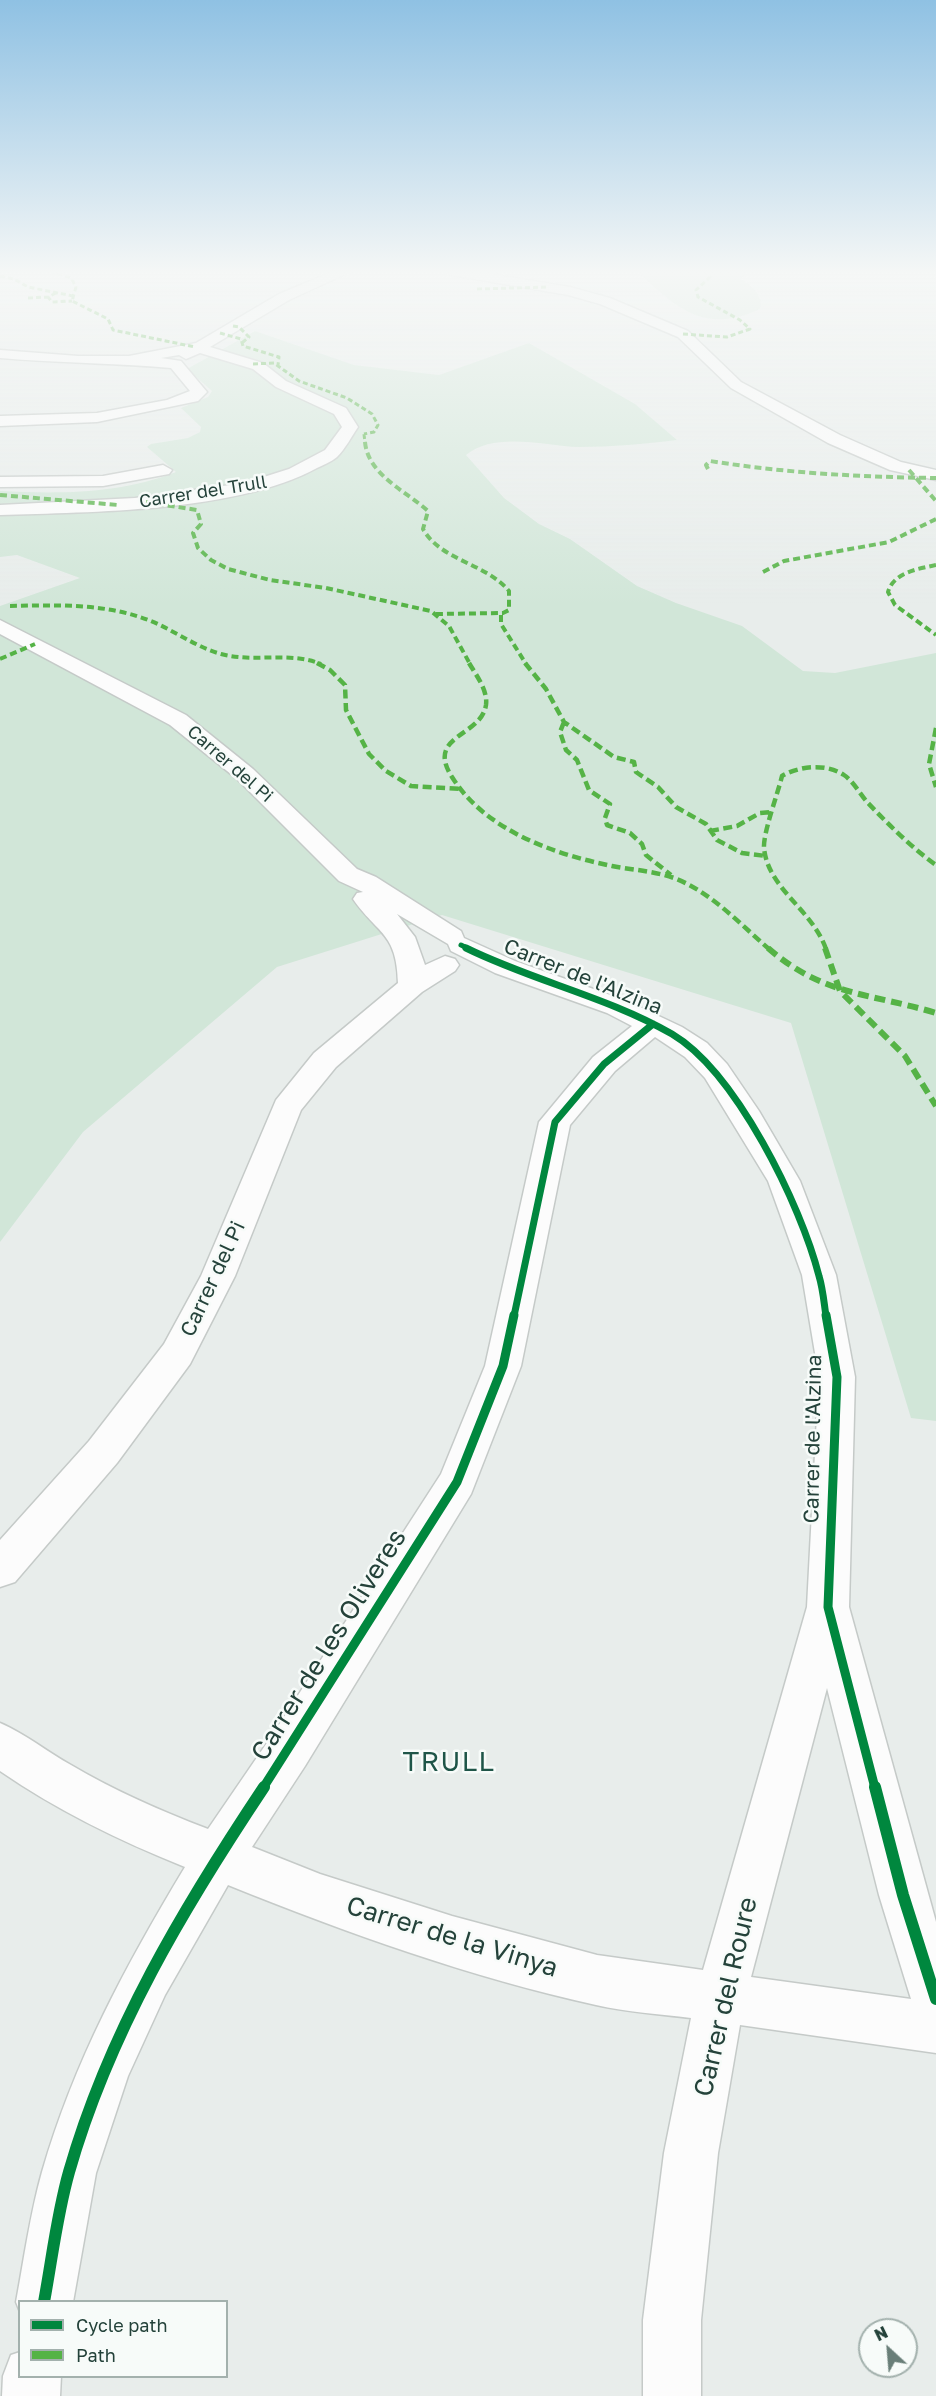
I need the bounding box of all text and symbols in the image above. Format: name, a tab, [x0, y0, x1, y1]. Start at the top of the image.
street label: Carrer del Trull	[138, 471, 268, 513]
street label: Carrer del Pi	[183, 721, 277, 807]
street label: Carrer de l'Alzina	[500, 934, 666, 1020]
street label: Carrer del Pi	[175, 1217, 251, 1341]
street label: Carrer de l'Alzina	[799, 1354, 827, 1524]
street label: Carrer de les Oliveres	[245, 1523, 413, 1767]
district label: TRULL	[403, 1746, 495, 1778]
street label: Carrer de la Vinya	[342, 1890, 562, 1984]
street label: Carrer del Roure	[688, 1894, 764, 2100]
legend	[18, 2300, 228, 2378]
text: Cycle path	[76, 2314, 168, 2336]
north arrow	[858, 2318, 918, 2378]
text: N	[871, 2322, 891, 2345]
text: Path	[76, 2344, 116, 2366]

